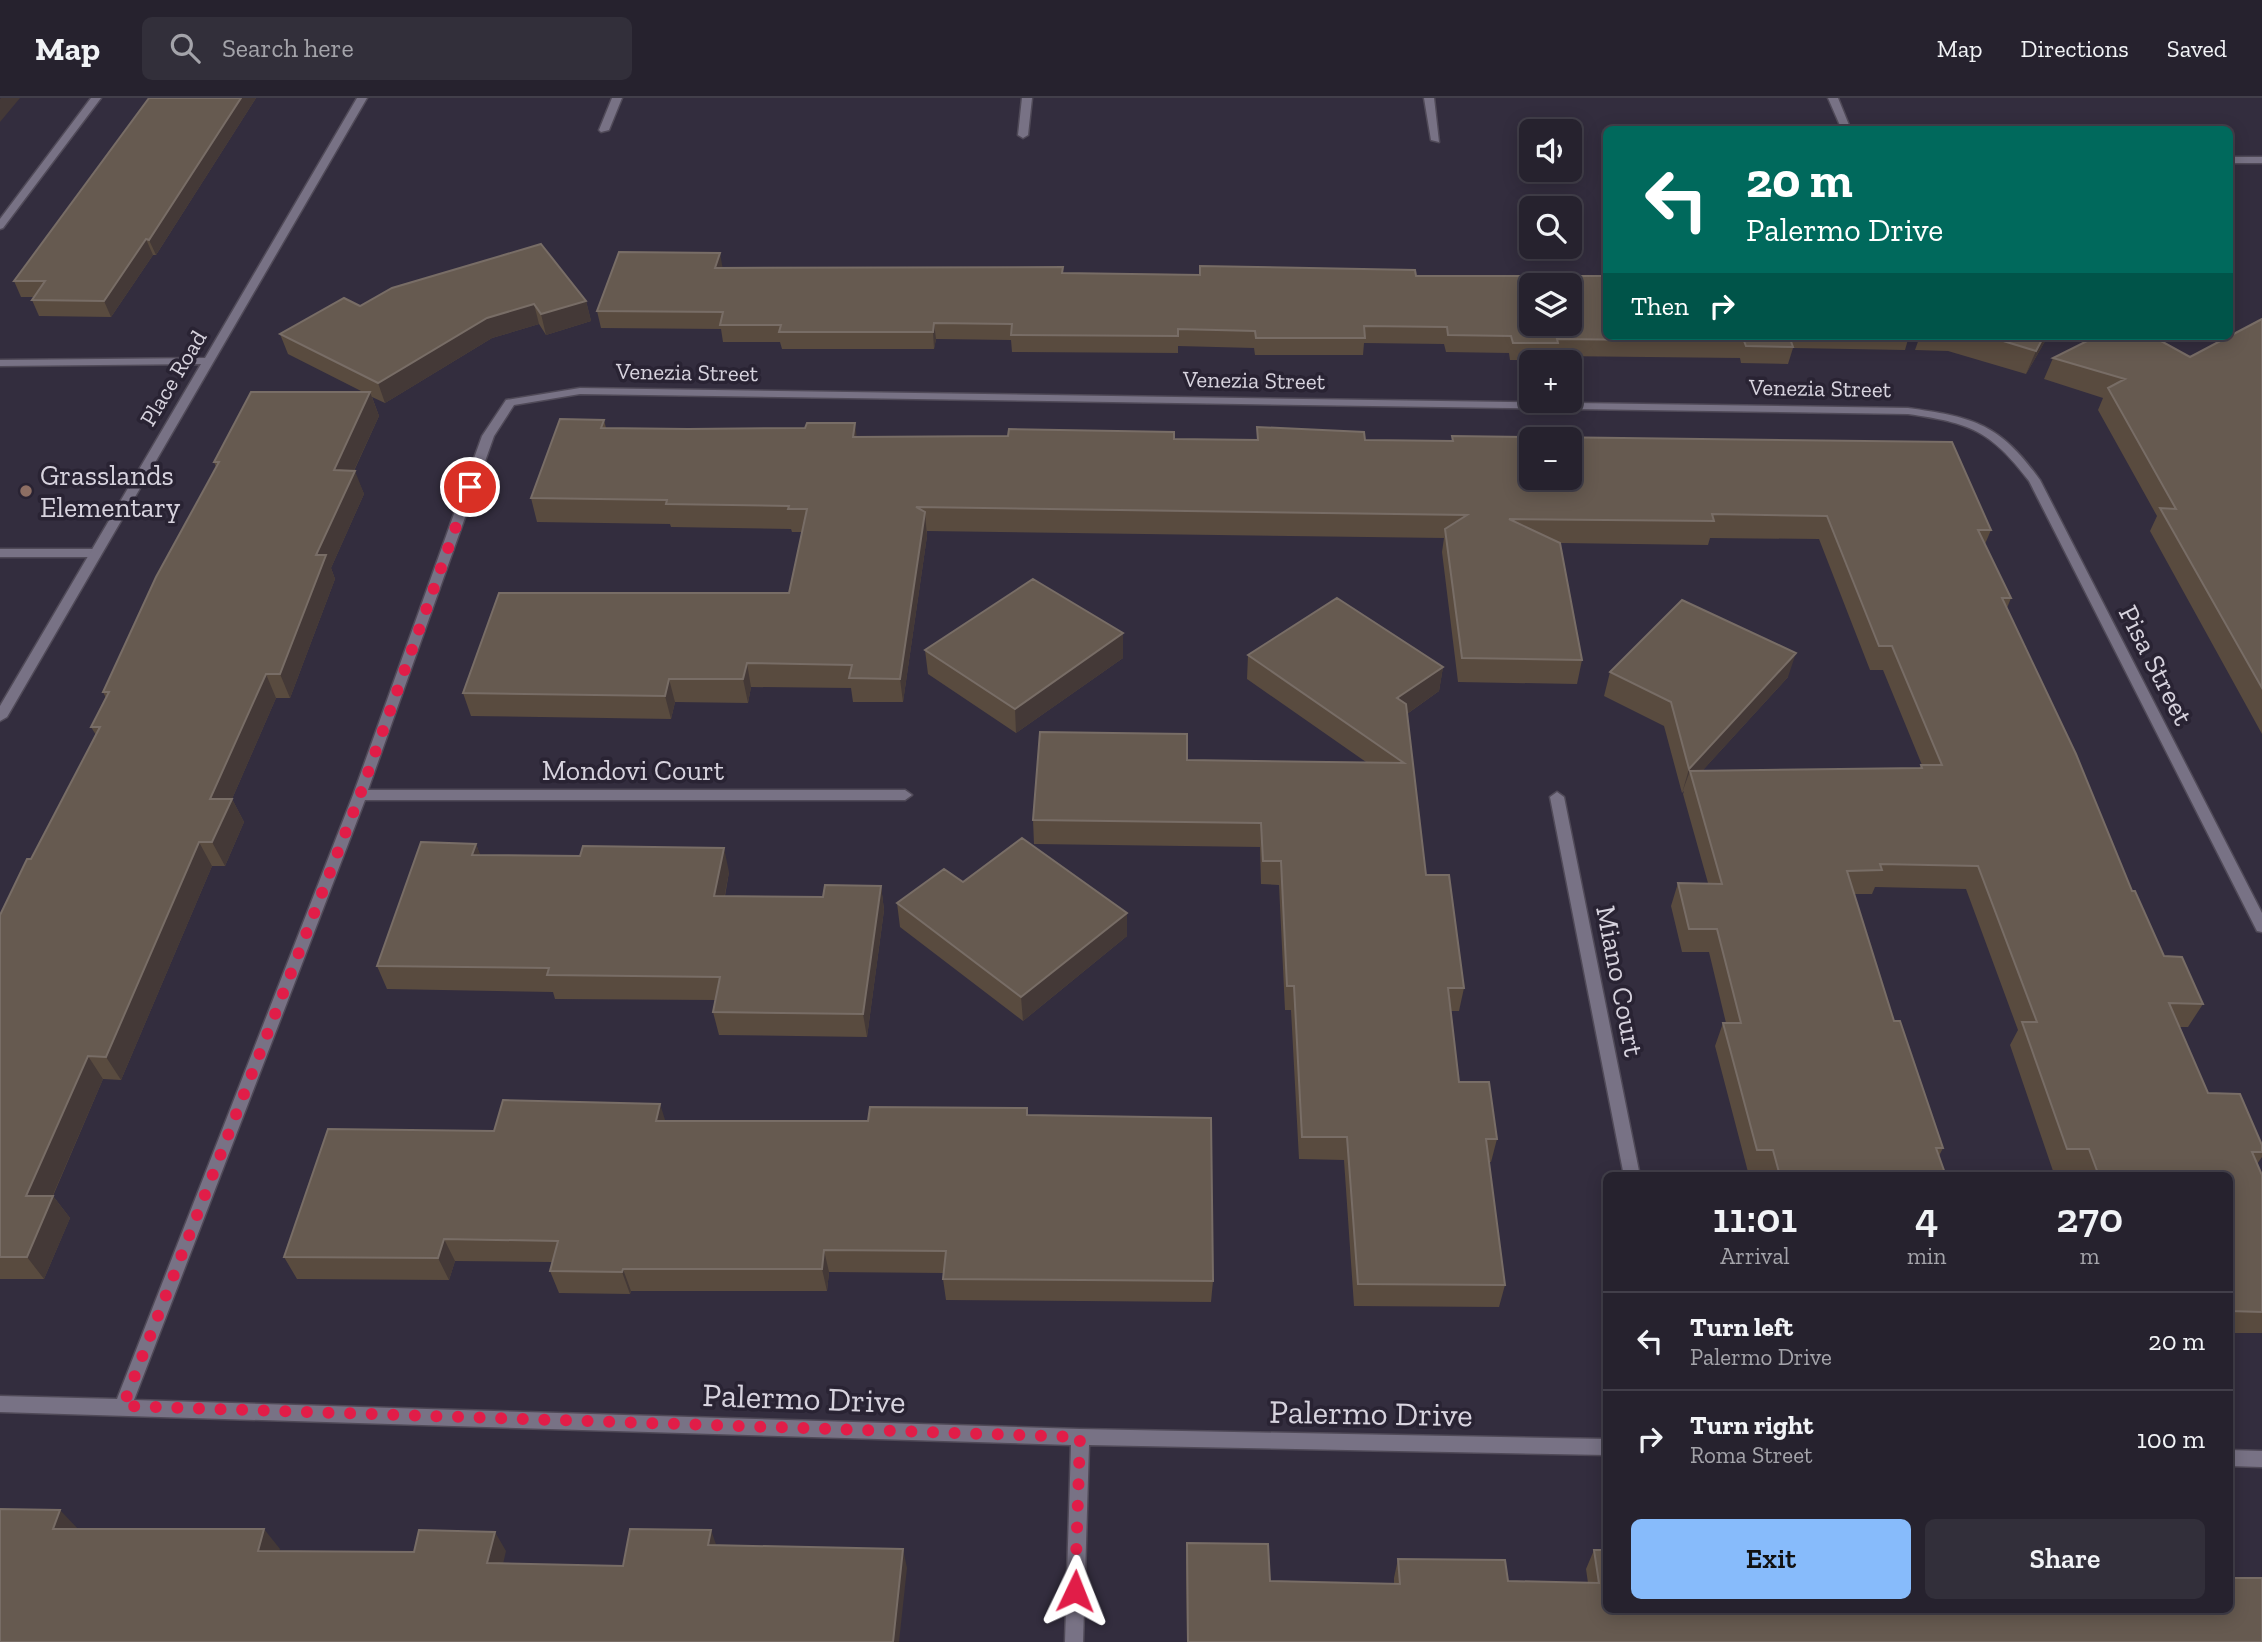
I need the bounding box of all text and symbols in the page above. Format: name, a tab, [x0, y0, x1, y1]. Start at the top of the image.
search box	[142, 17, 632, 80]
text: Map	[35, 29, 100, 68]
icon: search	[166, 29, 204, 67]
text: Search here	[222, 32, 354, 64]
text: Map	[1937, 34, 1983, 63]
text: Directions	[2021, 34, 2129, 63]
text: Saved	[2167, 34, 2227, 63]
map controls	[1519, 119, 1582, 490]
button: sound	[1519, 119, 1582, 182]
text: 20 m	[1746, 151, 1853, 210]
icon: left	[1631, 154, 1722, 245]
button: search	[1519, 196, 1582, 259]
text: Palermo Drive	[1746, 211, 1943, 249]
button: layers	[1519, 273, 1582, 336]
icon: right	[1703, 287, 1741, 325]
text: Then	[1631, 290, 1689, 322]
street label: Place Road	[134, 325, 213, 431]
button: +	[1519, 350, 1582, 413]
street label: Venezia Street	[615, 357, 759, 387]
street label: Venezia Street	[1182, 365, 1326, 395]
street label: Venezia Street	[1748, 373, 1892, 403]
button: −	[1519, 427, 1582, 490]
pin	[440, 457, 500, 517]
place label: Grasslands Elementary	[40, 459, 181, 524]
icon: arrive	[451, 468, 489, 506]
marker: Grasslands Elementary	[18, 483, 34, 499]
street label: Pisa Street	[2112, 600, 2200, 731]
street label: Mondovi Court	[542, 754, 725, 787]
street label: Miano Court	[1589, 903, 1651, 1060]
text: 11:01	[1713, 1192, 1797, 1243]
text: 4	[1915, 1192, 1938, 1243]
text: 270	[2056, 1192, 2123, 1243]
text: Arrival	[1720, 1242, 1790, 1270]
text: min	[1907, 1242, 1946, 1270]
text: m	[2080, 1242, 2100, 1270]
text: Turn left	[1690, 1311, 1793, 1343]
icon: left	[1631, 1322, 1669, 1360]
text: 20 m	[2148, 1325, 2205, 1357]
text: Palermo Drive	[1690, 1343, 1832, 1371]
street label: Palermo Drive	[702, 1375, 906, 1421]
street label: Palermo Drive	[1269, 1392, 1473, 1434]
text: Turn right	[1690, 1409, 1813, 1441]
icon: right	[1631, 1420, 1669, 1458]
text: 100 m	[2137, 1423, 2205, 1455]
text: Roma Street	[1690, 1441, 1813, 1469]
button: Exit	[1631, 1519, 1911, 1599]
button: Share	[1925, 1519, 2205, 1599]
position arrow	[1038, 1554, 1112, 1628]

